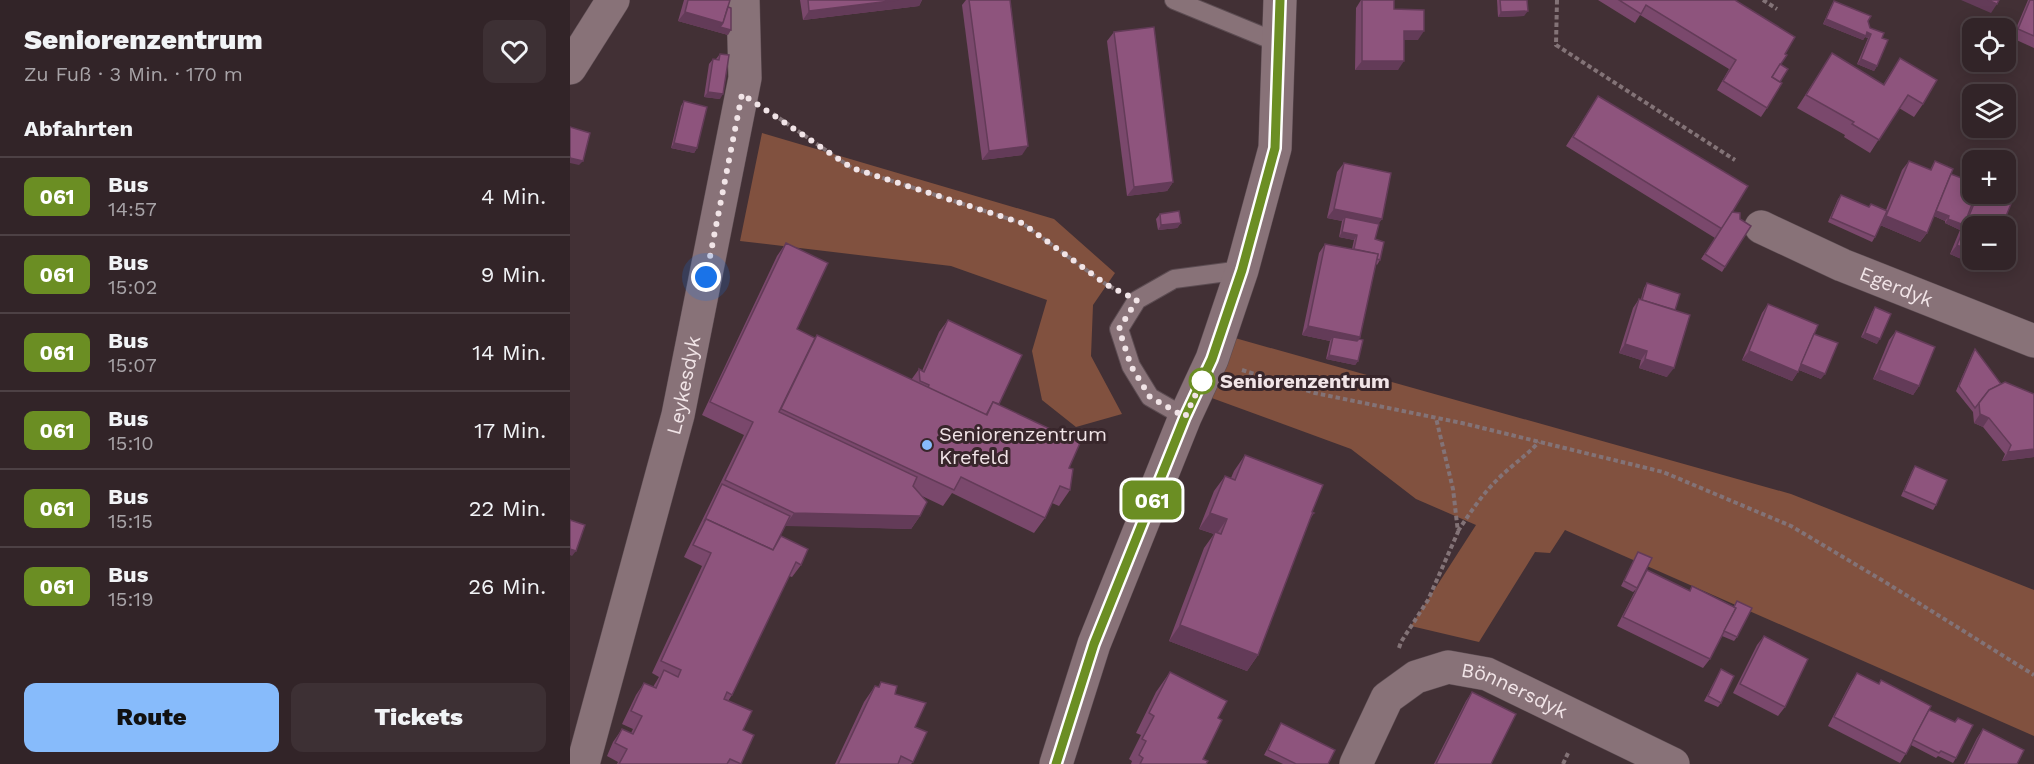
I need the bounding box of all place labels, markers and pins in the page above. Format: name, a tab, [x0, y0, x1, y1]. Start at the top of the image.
marker: Seniorenzentrum	[1189, 368, 1215, 394]
place label: Seniorenzentrum	[1220, 369, 1390, 393]
place label: Seniorenzentrum Krefeld	[939, 422, 1107, 469]
marker: Seniorenzentrum Krefeld	[920, 438, 934, 452]

